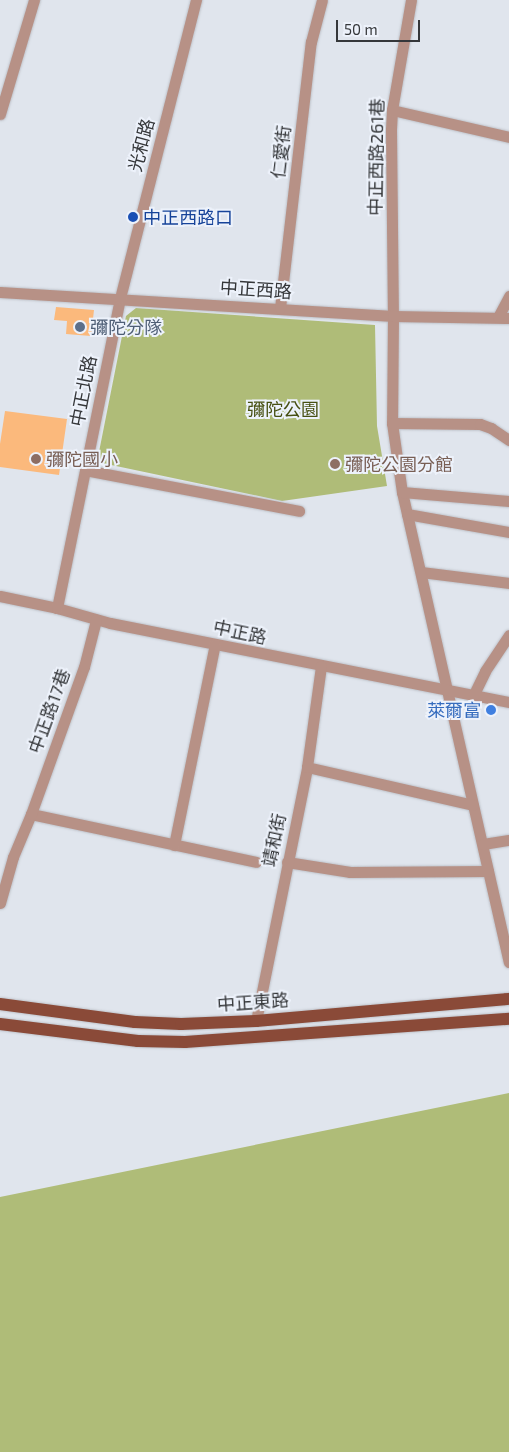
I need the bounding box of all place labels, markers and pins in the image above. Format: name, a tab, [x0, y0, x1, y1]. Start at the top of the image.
place label: 中正西路口	[143, 206, 233, 228]
marker: 中正西路口	[127, 211, 139, 223]
place label: 彌陀分隊	[90, 316, 162, 338]
marker: 彌陀分隊	[74, 321, 86, 333]
place label: 彌陀國小	[46, 448, 118, 470]
marker: 彌陀國小	[30, 453, 42, 465]
place label: 彌陀公園分館	[345, 453, 453, 475]
marker: 彌陀公園分館	[329, 458, 341, 470]
place label: 萊爾富	[427, 699, 481, 721]
marker: 萊爾富	[485, 704, 497, 716]

